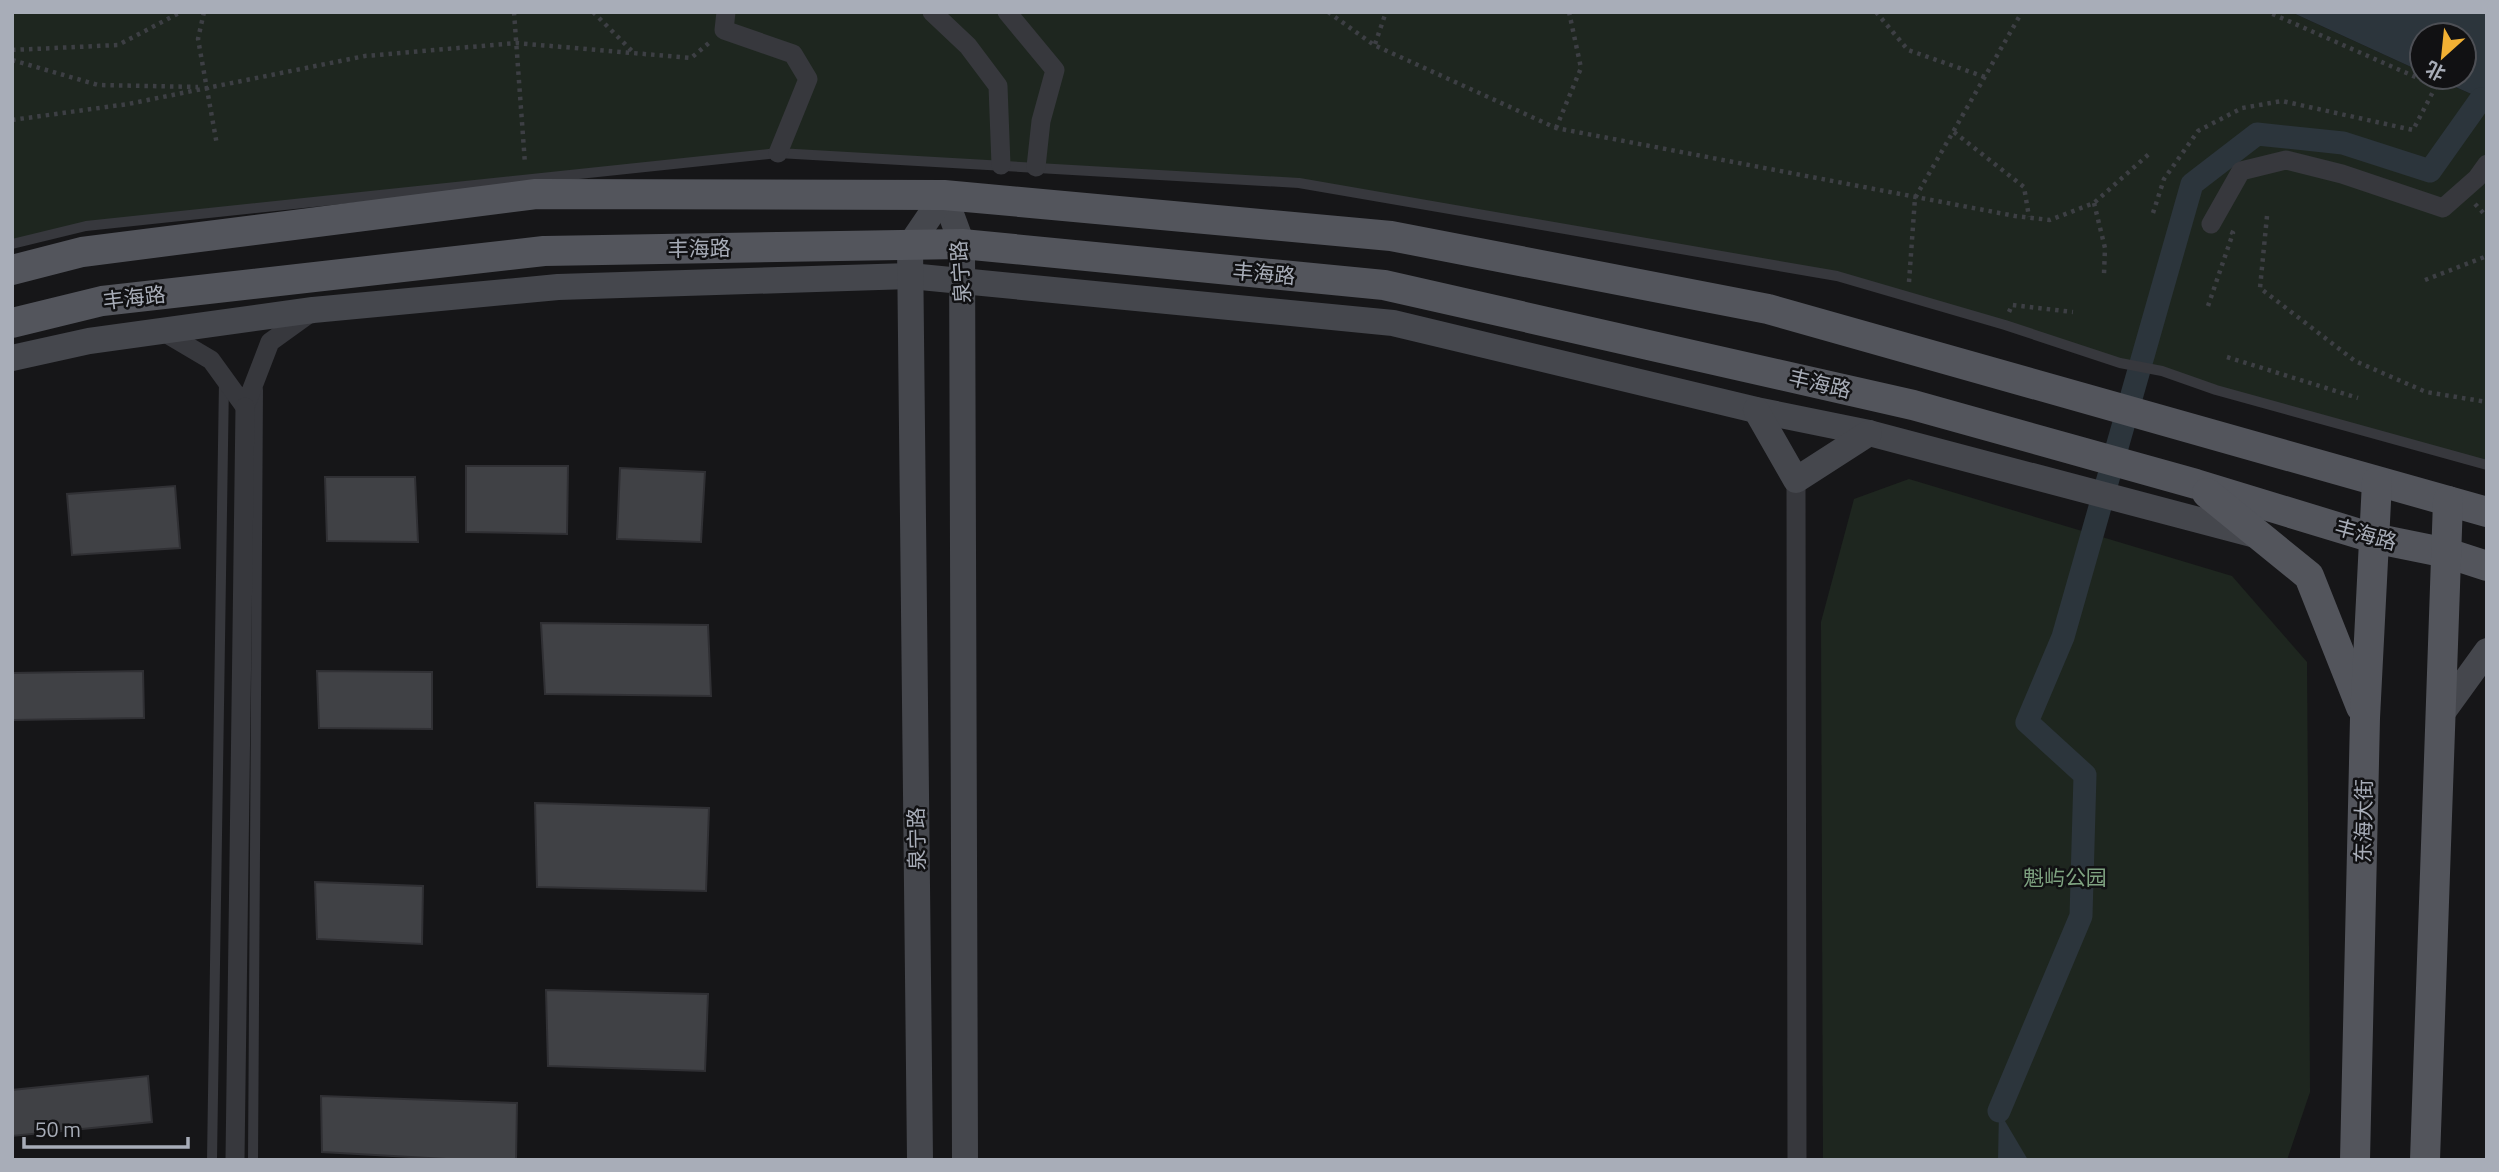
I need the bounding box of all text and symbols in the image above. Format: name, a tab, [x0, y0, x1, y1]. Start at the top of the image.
north arrow	[2408, 21, 2478, 91]
text: 北	[2420, 54, 2450, 89]
street label: 丰海路	[667, 231, 731, 265]
street label: 泉宁路	[942, 239, 978, 305]
street label: 丰海路	[1231, 254, 1297, 292]
street label: 丰海路	[101, 277, 167, 317]
street label: 丰海路	[1786, 360, 1854, 406]
street label: 丰海路	[2331, 510, 2401, 558]
street label: 东海大街	[2346, 779, 2380, 863]
street label: 泉宁路	[899, 807, 933, 871]
park label: 魁屿公园	[2023, 861, 2107, 893]
scale bar	[24, 1106, 189, 1150]
text: 50 m	[35, 1113, 81, 1145]

